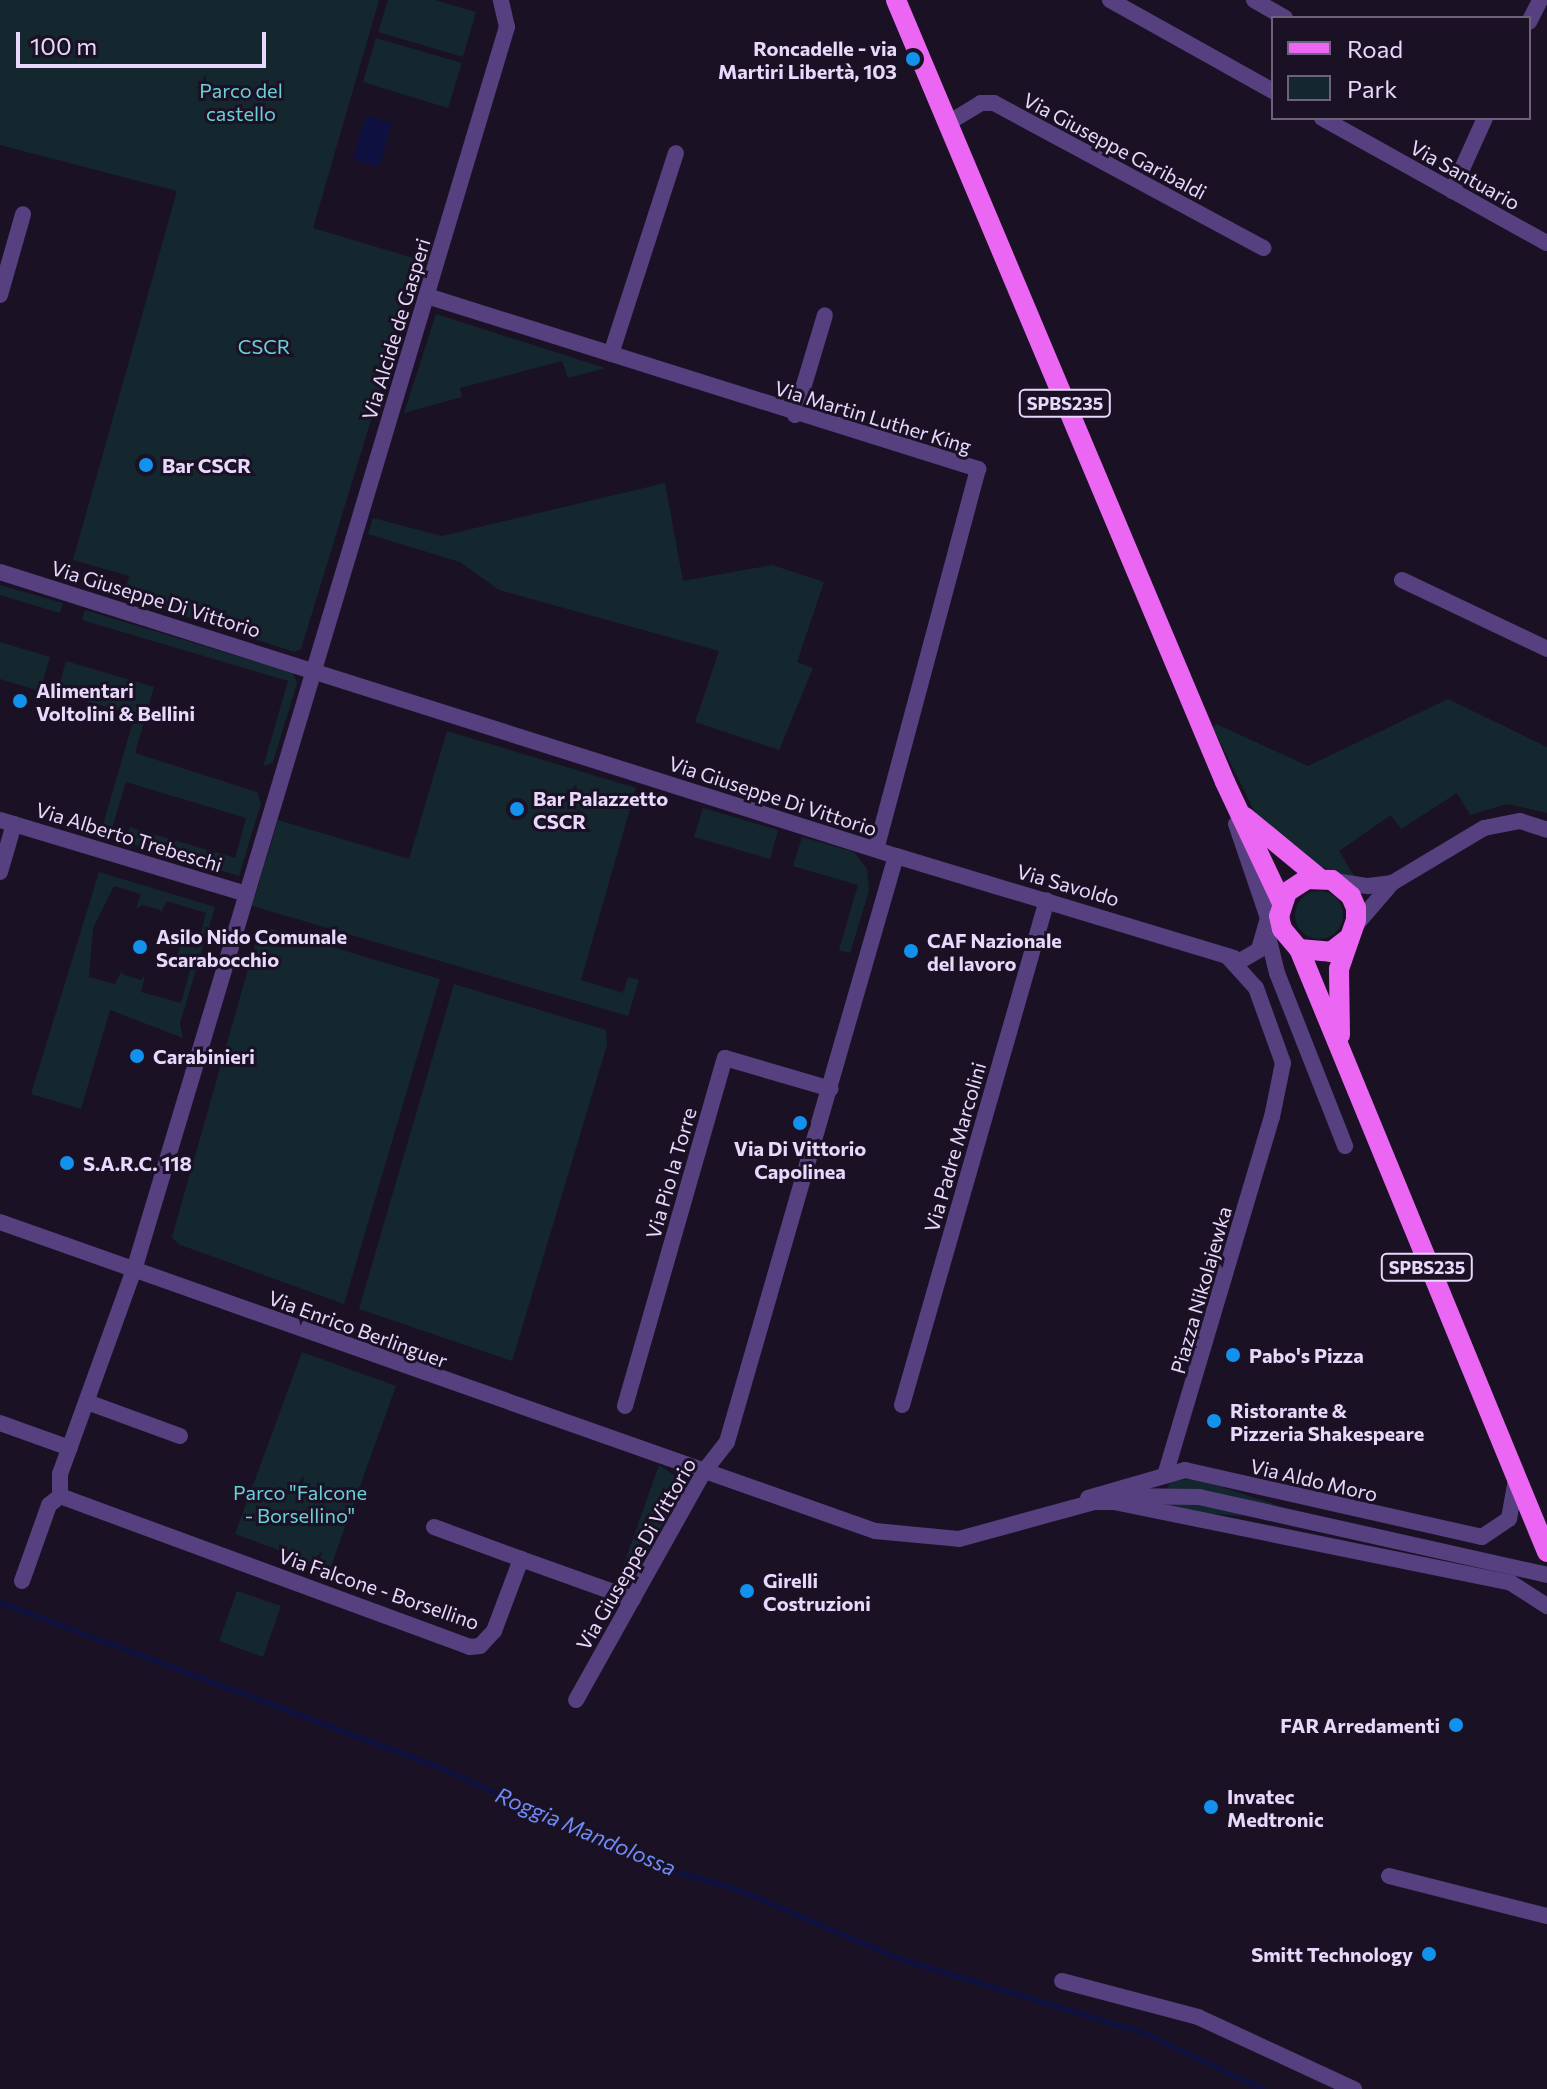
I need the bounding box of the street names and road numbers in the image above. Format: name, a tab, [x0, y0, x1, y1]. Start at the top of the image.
street label: Via Giuseppe Garibaldi	[1019, 87, 1211, 205]
street label: Via Santuario	[1406, 135, 1524, 215]
street label: Via Alcide de Gasperi	[357, 235, 435, 423]
street label: Via Martin Luther King	[772, 376, 974, 458]
road number: SPBS235	[1017, 389, 1113, 417]
street label: Via Giuseppe Di Vittorio	[48, 556, 264, 642]
street label: Via Giuseppe Di Vittorio	[666, 751, 880, 841]
street label: Via Alberto Trebeschi	[33, 797, 225, 877]
street label: Via Savoldo	[1014, 859, 1122, 911]
street label: Via Padre Marcolini	[919, 1059, 991, 1235]
street label: Via Pio la Torre	[641, 1105, 701, 1241]
street label: Piazza Nikolajewka	[1166, 1203, 1236, 1377]
road number: SPBS235	[1379, 1253, 1475, 1281]
street label: Via Enrico Berlinguer	[265, 1285, 451, 1373]
street label: Via Giuseppe Di Vittorio	[571, 1454, 701, 1654]
street label: Via Aldo Moro	[1248, 1454, 1380, 1506]
street label: Via Falcone - Borsellino	[276, 1543, 482, 1635]

